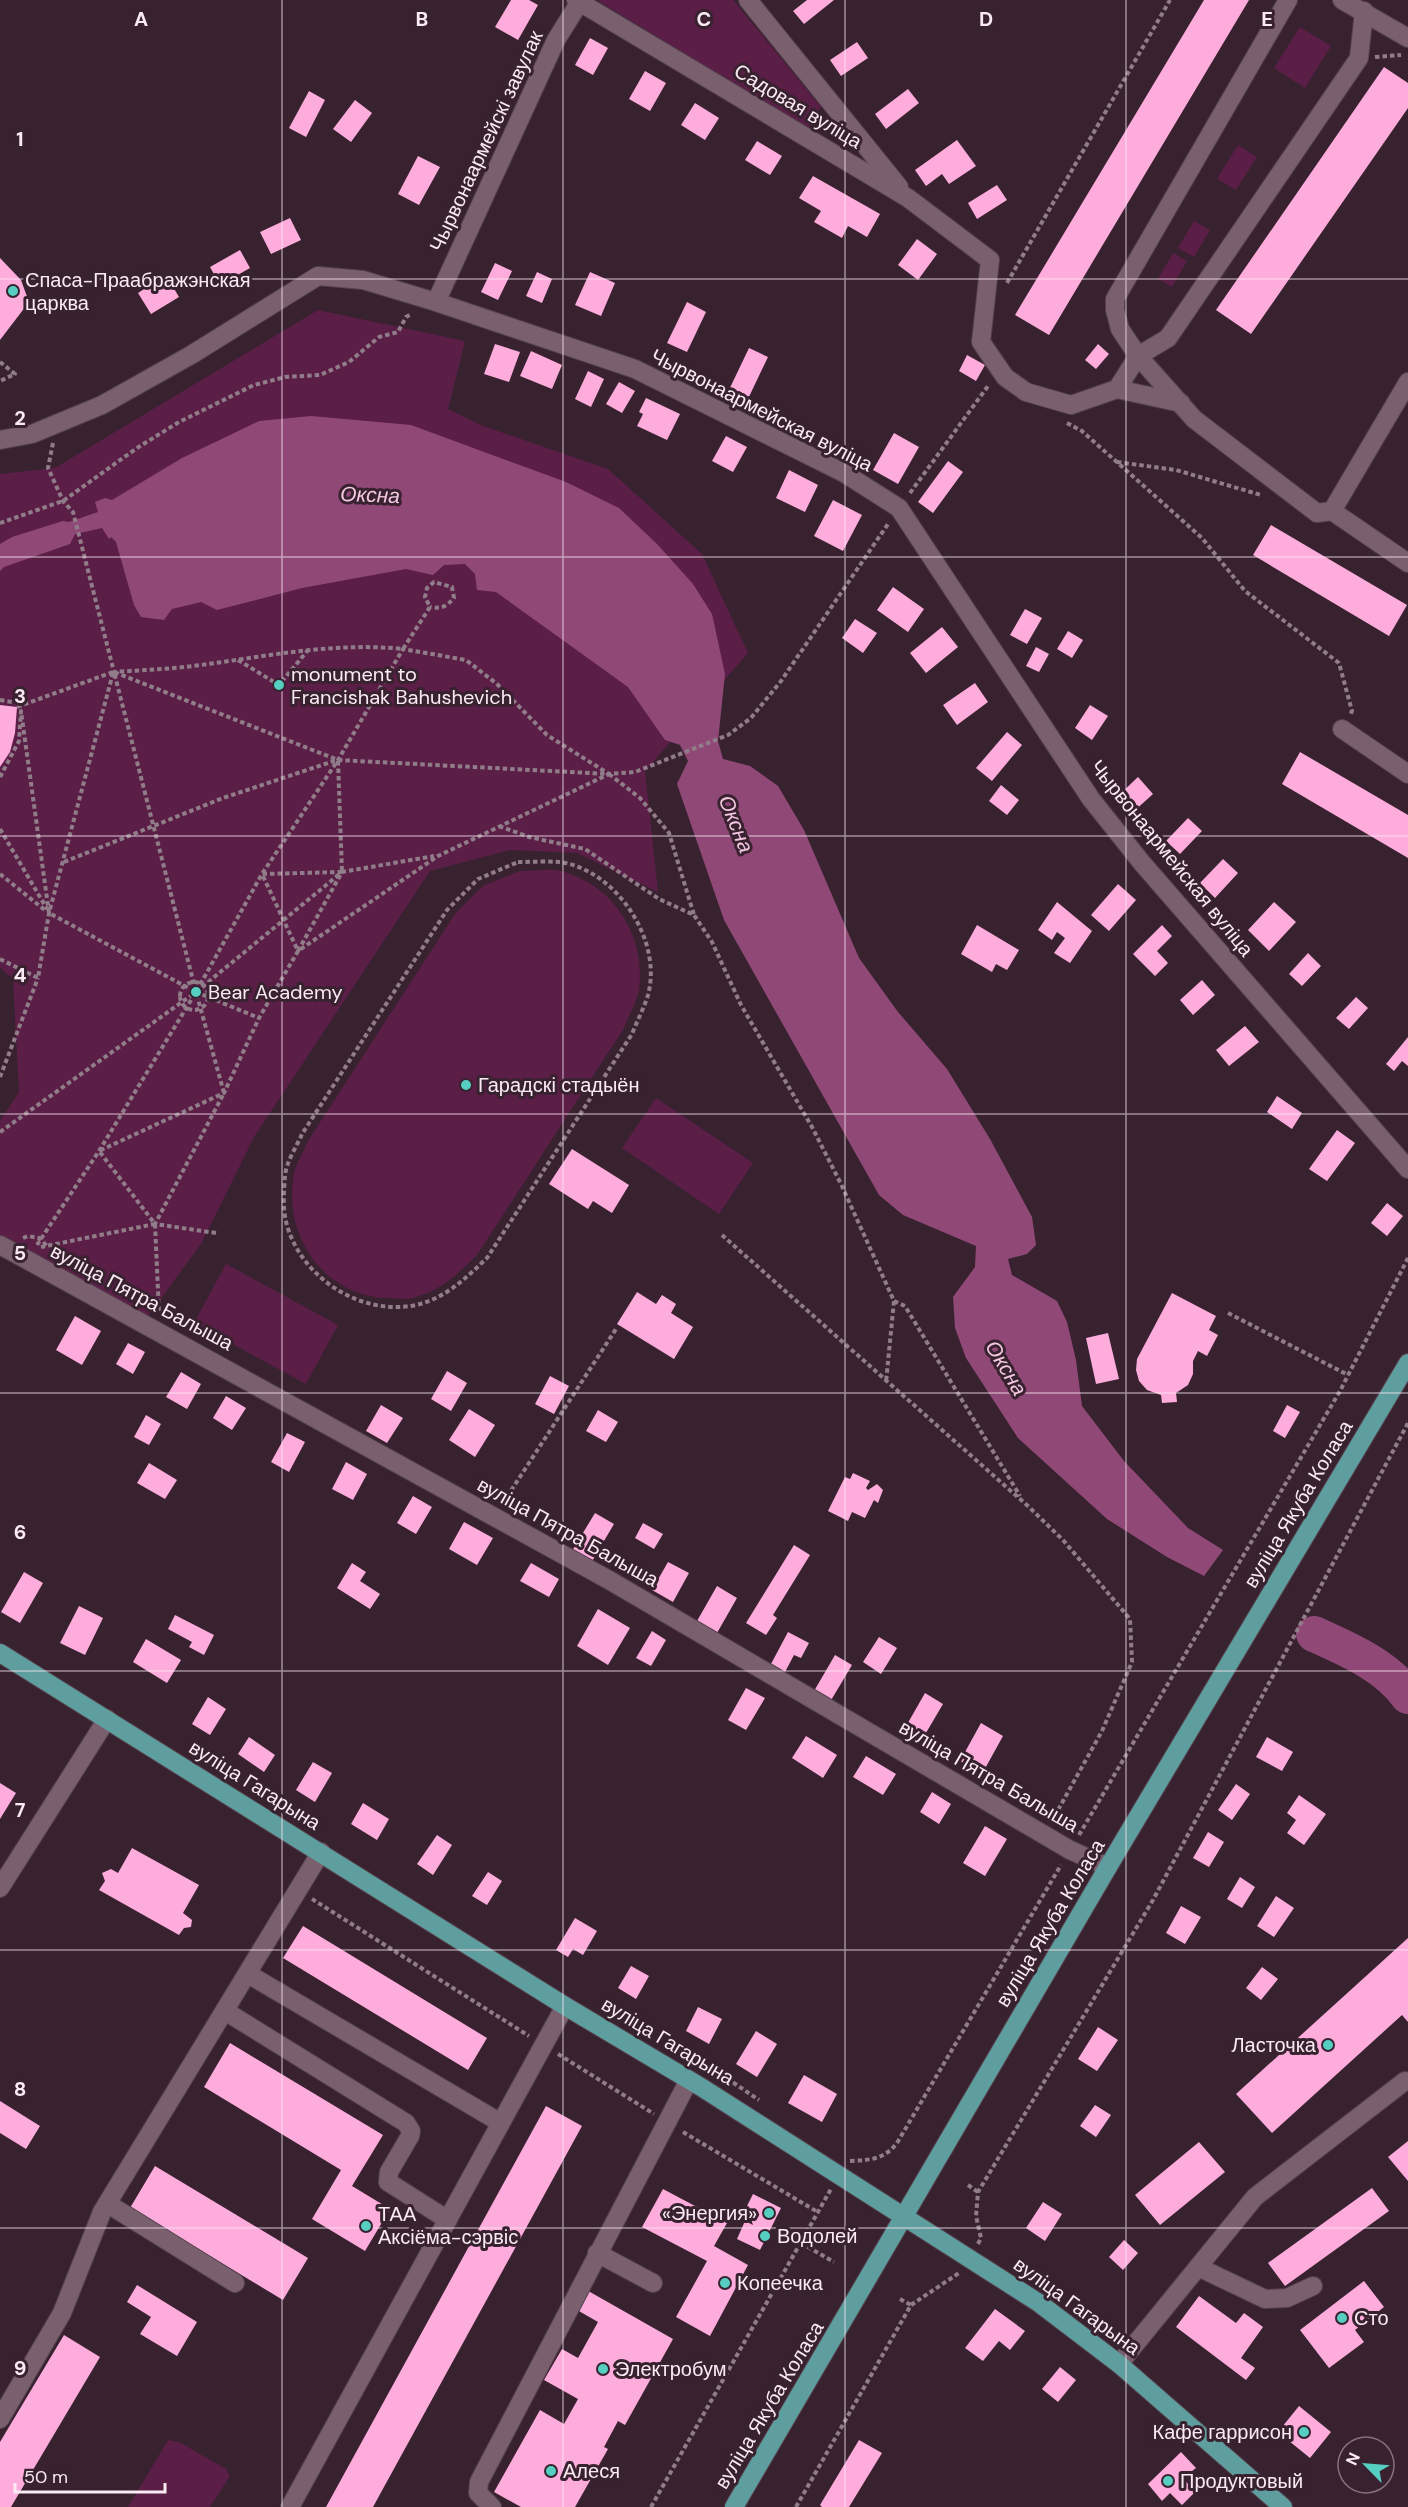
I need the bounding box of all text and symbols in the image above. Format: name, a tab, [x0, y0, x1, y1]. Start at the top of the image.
text: A	[134, 6, 148, 32]
text: B	[416, 6, 428, 32]
text: C	[697, 6, 711, 32]
text: D	[979, 6, 993, 32]
text: E	[1261, 6, 1273, 32]
street label: Чырвонаармейскі завулак	[423, 26, 549, 256]
street label: Садовая вуліца	[729, 58, 867, 155]
text: 1	[16, 126, 24, 152]
place label: Спаса-Праабражэнская царква	[25, 267, 251, 316]
marker: Спаса-Праабражэнская царква	[6, 284, 20, 298]
street label: Чырвонаармейская вуліца	[647, 343, 878, 478]
text: 2	[14, 405, 26, 431]
water label: Оксна	[340, 480, 400, 510]
place label: monument to Francishak Bahushevich	[291, 661, 512, 710]
marker: monument to Francishak Bahushevich	[272, 678, 286, 692]
text: 3	[14, 683, 26, 709]
street label: Чырвонаармейская вуліца	[1085, 754, 1260, 962]
water label: Оксна	[712, 791, 760, 857]
text: 4	[14, 962, 27, 988]
place label: Bear Academy	[208, 979, 343, 1005]
marker: Bear Academy	[189, 985, 203, 999]
place label: Гарадскі стадыён	[478, 1072, 640, 1098]
marker: Гарадскі стадыён	[459, 1078, 473, 1092]
street label: вуліца Пятра Балыша	[46, 1238, 239, 1357]
text: 5	[14, 1240, 26, 1266]
water label: Оксна	[979, 1335, 1033, 1401]
street label: вуліца Якуба Коласа	[1238, 1415, 1359, 1593]
street label: вуліца Пятра Балыша	[473, 1471, 664, 1593]
text: 6	[14, 1519, 26, 1545]
street label: вуліца Пятра Балыша	[895, 1714, 1084, 1838]
street label: вуліца Гагарына	[184, 1734, 326, 1836]
text: 7	[15, 1797, 26, 1823]
street label: вуліца Якуба Коласа	[990, 1834, 1111, 2012]
street label: вуліца Гагарына	[597, 1991, 740, 2091]
place label: Ласточка	[1231, 2032, 1317, 2058]
marker: Ласточка	[1321, 2038, 1335, 2052]
text: 8	[14, 2076, 26, 2102]
place label: «Энергия»	[662, 2200, 757, 2226]
place label: ТАА Аксіёма-сэрвіс	[378, 2201, 518, 2250]
marker: «Энергия»	[762, 2206, 776, 2220]
marker: ТАА Аксіёма-сэрвіс	[359, 2219, 373, 2233]
place label: Водолей	[777, 2223, 857, 2249]
marker: Водолей	[758, 2229, 772, 2243]
street label: вуліца Гагарына	[1009, 2251, 1146, 2361]
place label: Копеечка	[737, 2270, 824, 2296]
marker: Копеечка	[718, 2276, 732, 2290]
place label: Сто	[1354, 2305, 1389, 2331]
marker: Сто	[1335, 2311, 1349, 2325]
street label: вуліца Якуба Коласа	[709, 2316, 830, 2494]
text: 9	[14, 2355, 26, 2381]
place label: Электробум	[615, 2356, 726, 2382]
marker: Электробум	[596, 2362, 610, 2376]
place label: Кафе гаррисон	[1153, 2419, 1292, 2445]
marker: Кафе гаррисон	[1297, 2425, 1311, 2439]
north arrow	[1336, 2435, 1396, 2495]
text: N	[1341, 2449, 1365, 2469]
scale bar	[15, 2456, 165, 2494]
place label: Алеся	[563, 2458, 620, 2484]
marker: Алеся	[544, 2464, 558, 2478]
text: 50 m	[24, 2465, 68, 2489]
place label: Продуктовый	[1180, 2468, 1303, 2494]
marker: Продуктовый	[1161, 2474, 1175, 2488]

